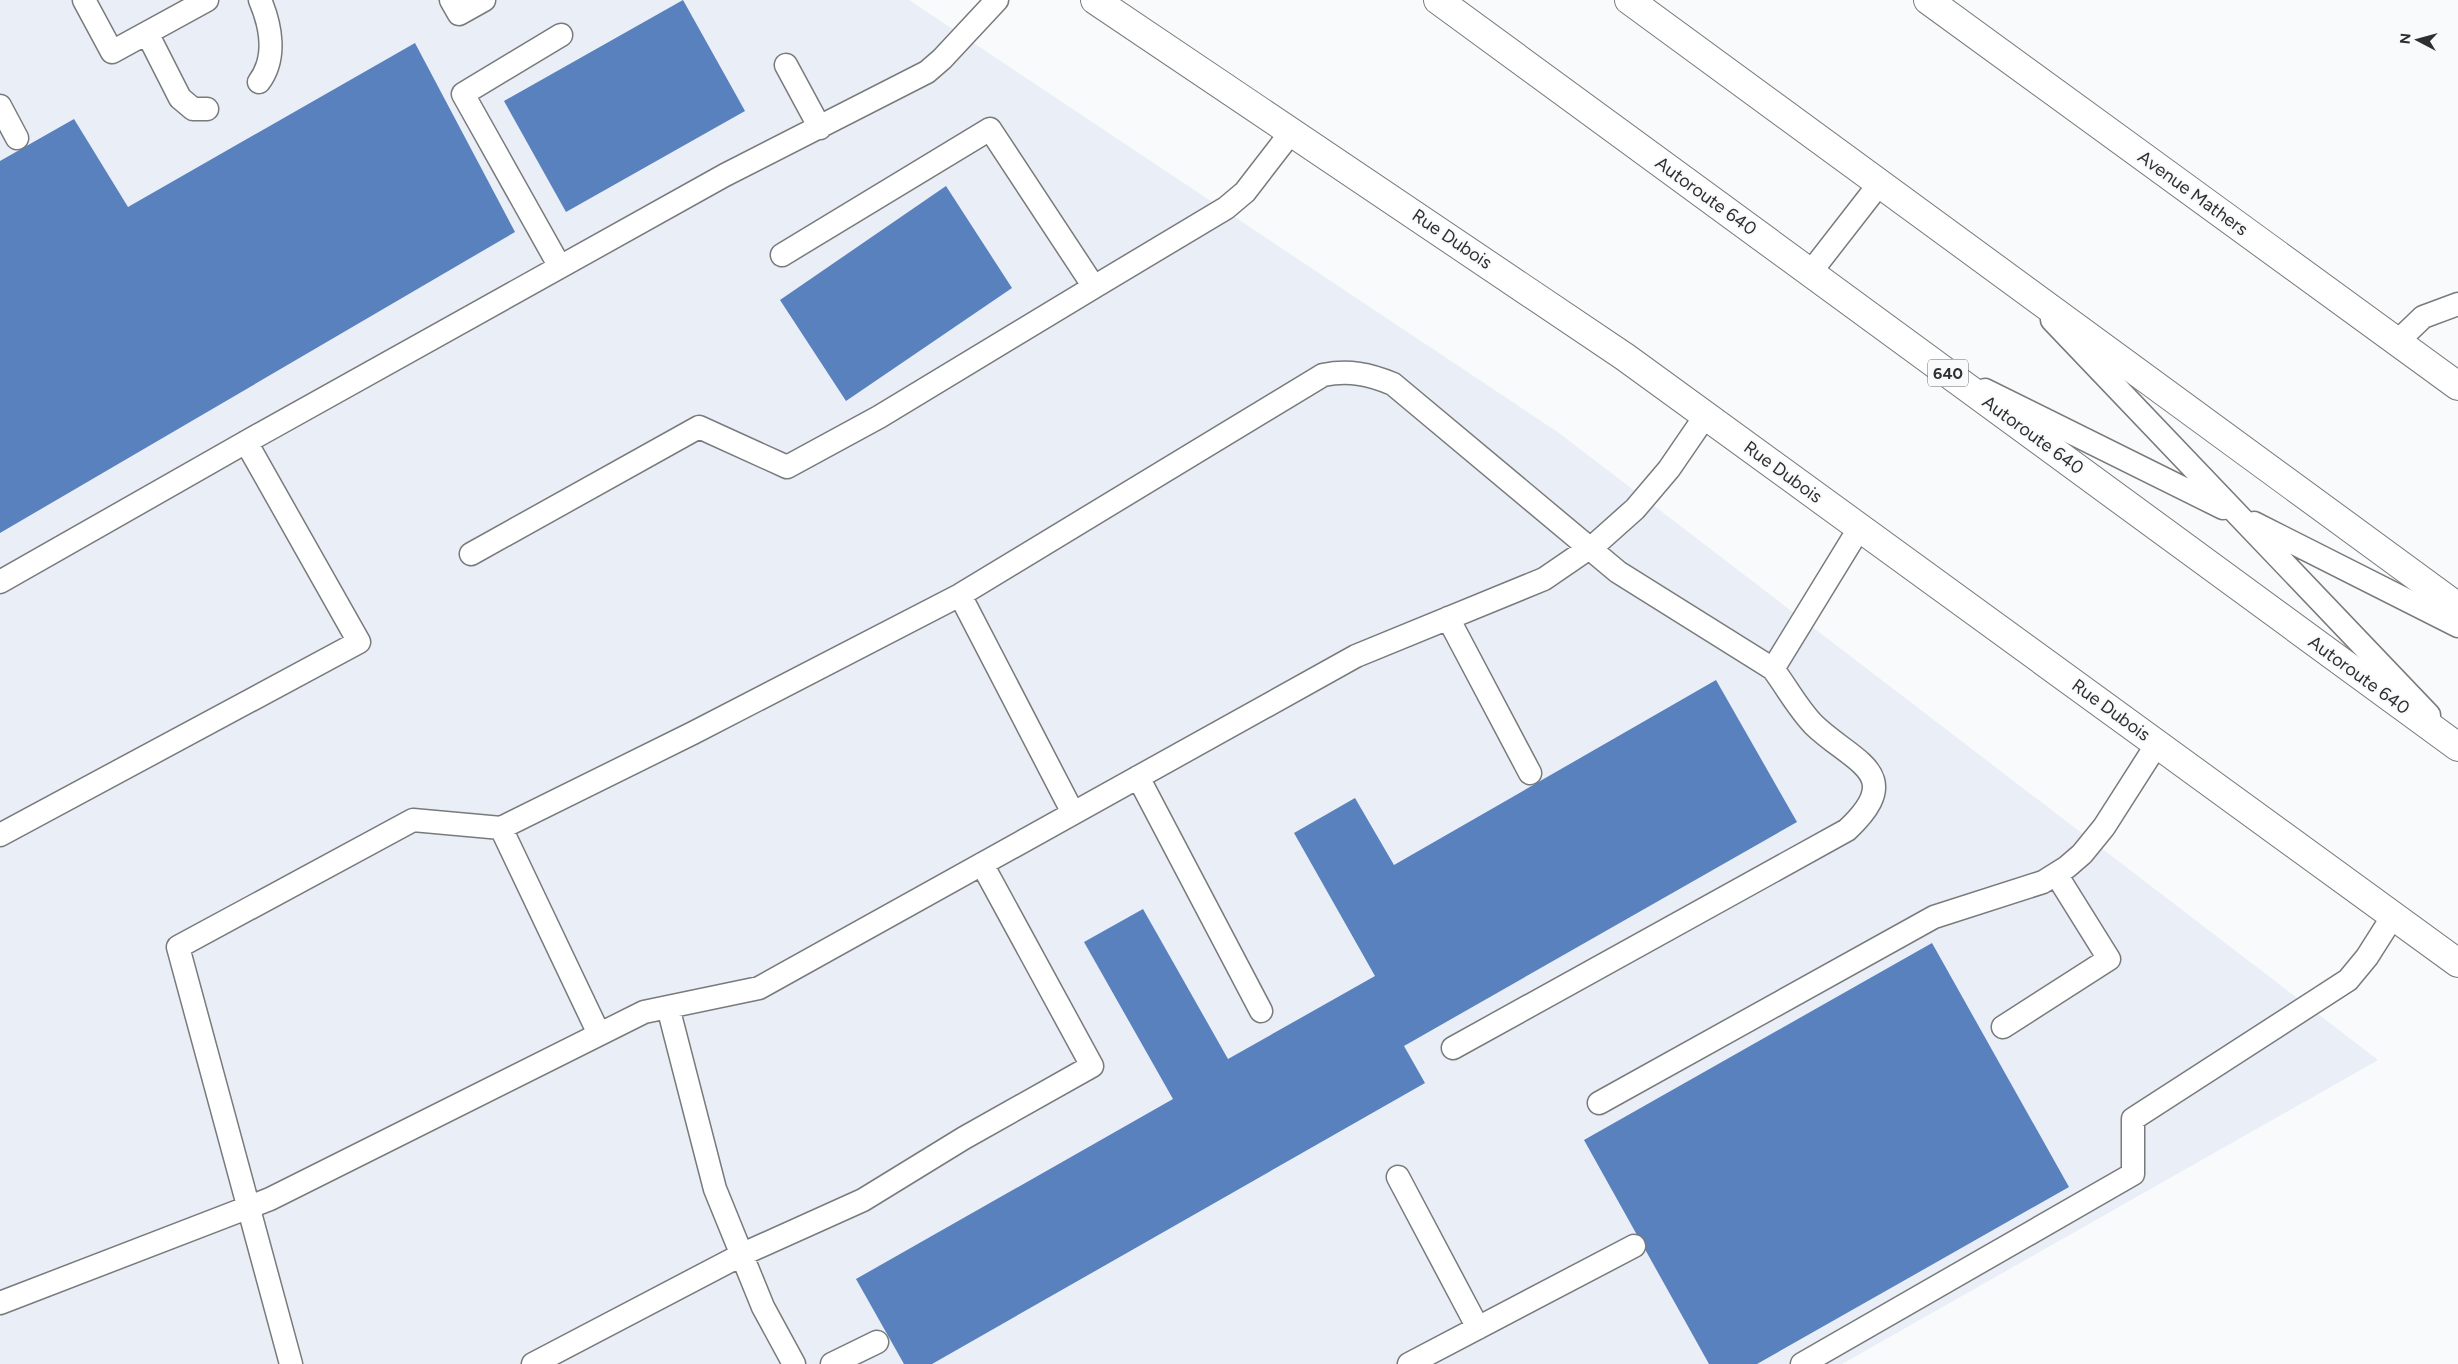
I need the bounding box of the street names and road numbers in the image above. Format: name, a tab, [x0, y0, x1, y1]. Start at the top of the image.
street label: Avenue Mathers	[2134, 146, 2252, 240]
street label: Autoroute 640	[1651, 152, 1761, 240]
street label: Rue Dubois	[1408, 204, 1496, 274]
road number: 640	[1928, 359, 1968, 386]
street label: Autoroute 640	[1978, 391, 2088, 479]
street label: Rue Dubois	[1739, 436, 1827, 508]
street label: Autoroute 640	[2304, 631, 2414, 719]
street label: Rue Dubois	[2067, 674, 2155, 746]

